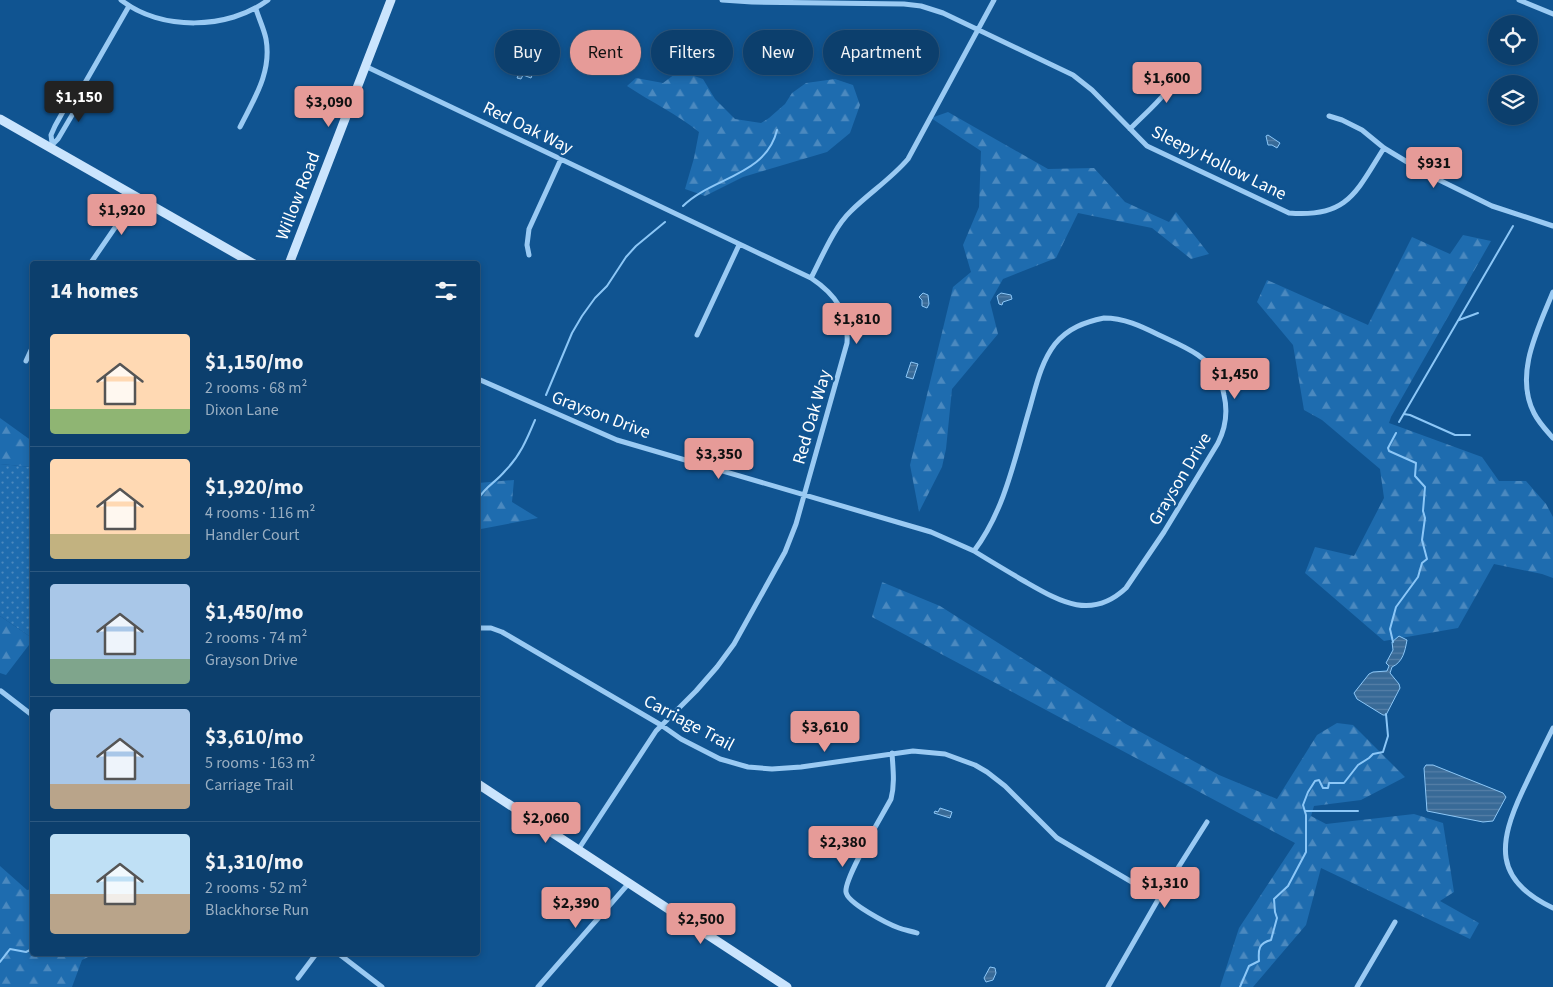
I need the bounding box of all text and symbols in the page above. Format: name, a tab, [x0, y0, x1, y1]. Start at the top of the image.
map controls	[1488, 15, 1538, 125]
button: locate	[1488, 15, 1538, 65]
chip: Buy	[495, 30, 560, 75]
chip: Rent	[570, 30, 641, 75]
chip: Filters	[651, 30, 733, 75]
chip: New	[743, 30, 813, 75]
chip: Apartment	[823, 30, 939, 75]
pin: $1,600	[1126, 62, 1208, 104]
text: $1,600	[1143, 67, 1191, 89]
button: layers	[1488, 75, 1538, 125]
pin: $1,150	[38, 80, 120, 123]
text: $1,150	[55, 86, 103, 108]
pin: $3,090	[288, 86, 370, 128]
text: $3,090	[305, 91, 353, 113]
street label: Red Oak Way	[479, 95, 578, 161]
street label: Sleepy Hollow Lane	[1147, 119, 1291, 207]
pin: $931	[1404, 146, 1464, 189]
street label: Willow Road	[270, 148, 326, 244]
text: $931	[1417, 152, 1451, 174]
pin: $1,920	[81, 194, 163, 236]
text: $1,920	[98, 199, 146, 221]
text: 14 homes	[50, 276, 138, 306]
icon: filters	[432, 277, 460, 305]
pin: $1,810	[816, 302, 898, 345]
text: $1,810	[833, 308, 881, 330]
text: $1,150/mo	[205, 347, 304, 377]
icon: home	[90, 354, 150, 414]
pin: $1,450	[1194, 358, 1276, 400]
text: $1,450	[1211, 363, 1259, 385]
street label: Red Oak Way	[787, 366, 838, 467]
text: 2 rooms · 68 m²	[205, 377, 307, 399]
street label: Grayson Drive	[548, 385, 654, 445]
text: Dixon Lane	[205, 399, 279, 421]
street label: Grayson Drive	[1142, 428, 1218, 530]
pin: $3,350	[678, 438, 760, 480]
text: $3,350	[695, 443, 743, 465]
text: $1,920/mo	[205, 472, 304, 502]
icon: home	[90, 479, 150, 539]
text: 4 rooms · 116 m²	[205, 502, 315, 524]
text: Handler Court	[205, 524, 299, 546]
text: $1,450/mo	[205, 597, 304, 627]
icon: home	[90, 604, 150, 664]
text: 2 rooms · 74 m²	[205, 627, 307, 649]
text: Grayson Drive	[205, 649, 298, 671]
street label: Carriage Trail	[639, 689, 739, 757]
pin: $3,610	[784, 710, 866, 753]
text: $3,610	[801, 716, 849, 738]
text: $3,610/mo	[205, 722, 304, 752]
icon: home	[90, 729, 150, 789]
text: 5 rooms · 163 m²	[205, 752, 315, 774]
text: Carriage Trail	[205, 774, 293, 796]
pin: $2,060	[505, 802, 587, 844]
text: $2,060	[522, 807, 570, 829]
pin: $2,380	[802, 826, 884, 868]
text: $2,380	[819, 831, 867, 853]
text: $1,310/mo	[205, 847, 304, 877]
icon: home	[90, 854, 150, 914]
pin: $1,310	[1124, 866, 1206, 909]
text: $1,310	[1141, 872, 1189, 894]
text: 2 rooms · 52 m²	[205, 877, 307, 899]
pin: $2,390	[535, 886, 617, 929]
text: $2,390	[552, 892, 600, 914]
text: Blackhorse Run	[205, 899, 309, 921]
pin: $2,500	[660, 902, 742, 945]
text: $2,500	[677, 908, 725, 930]

